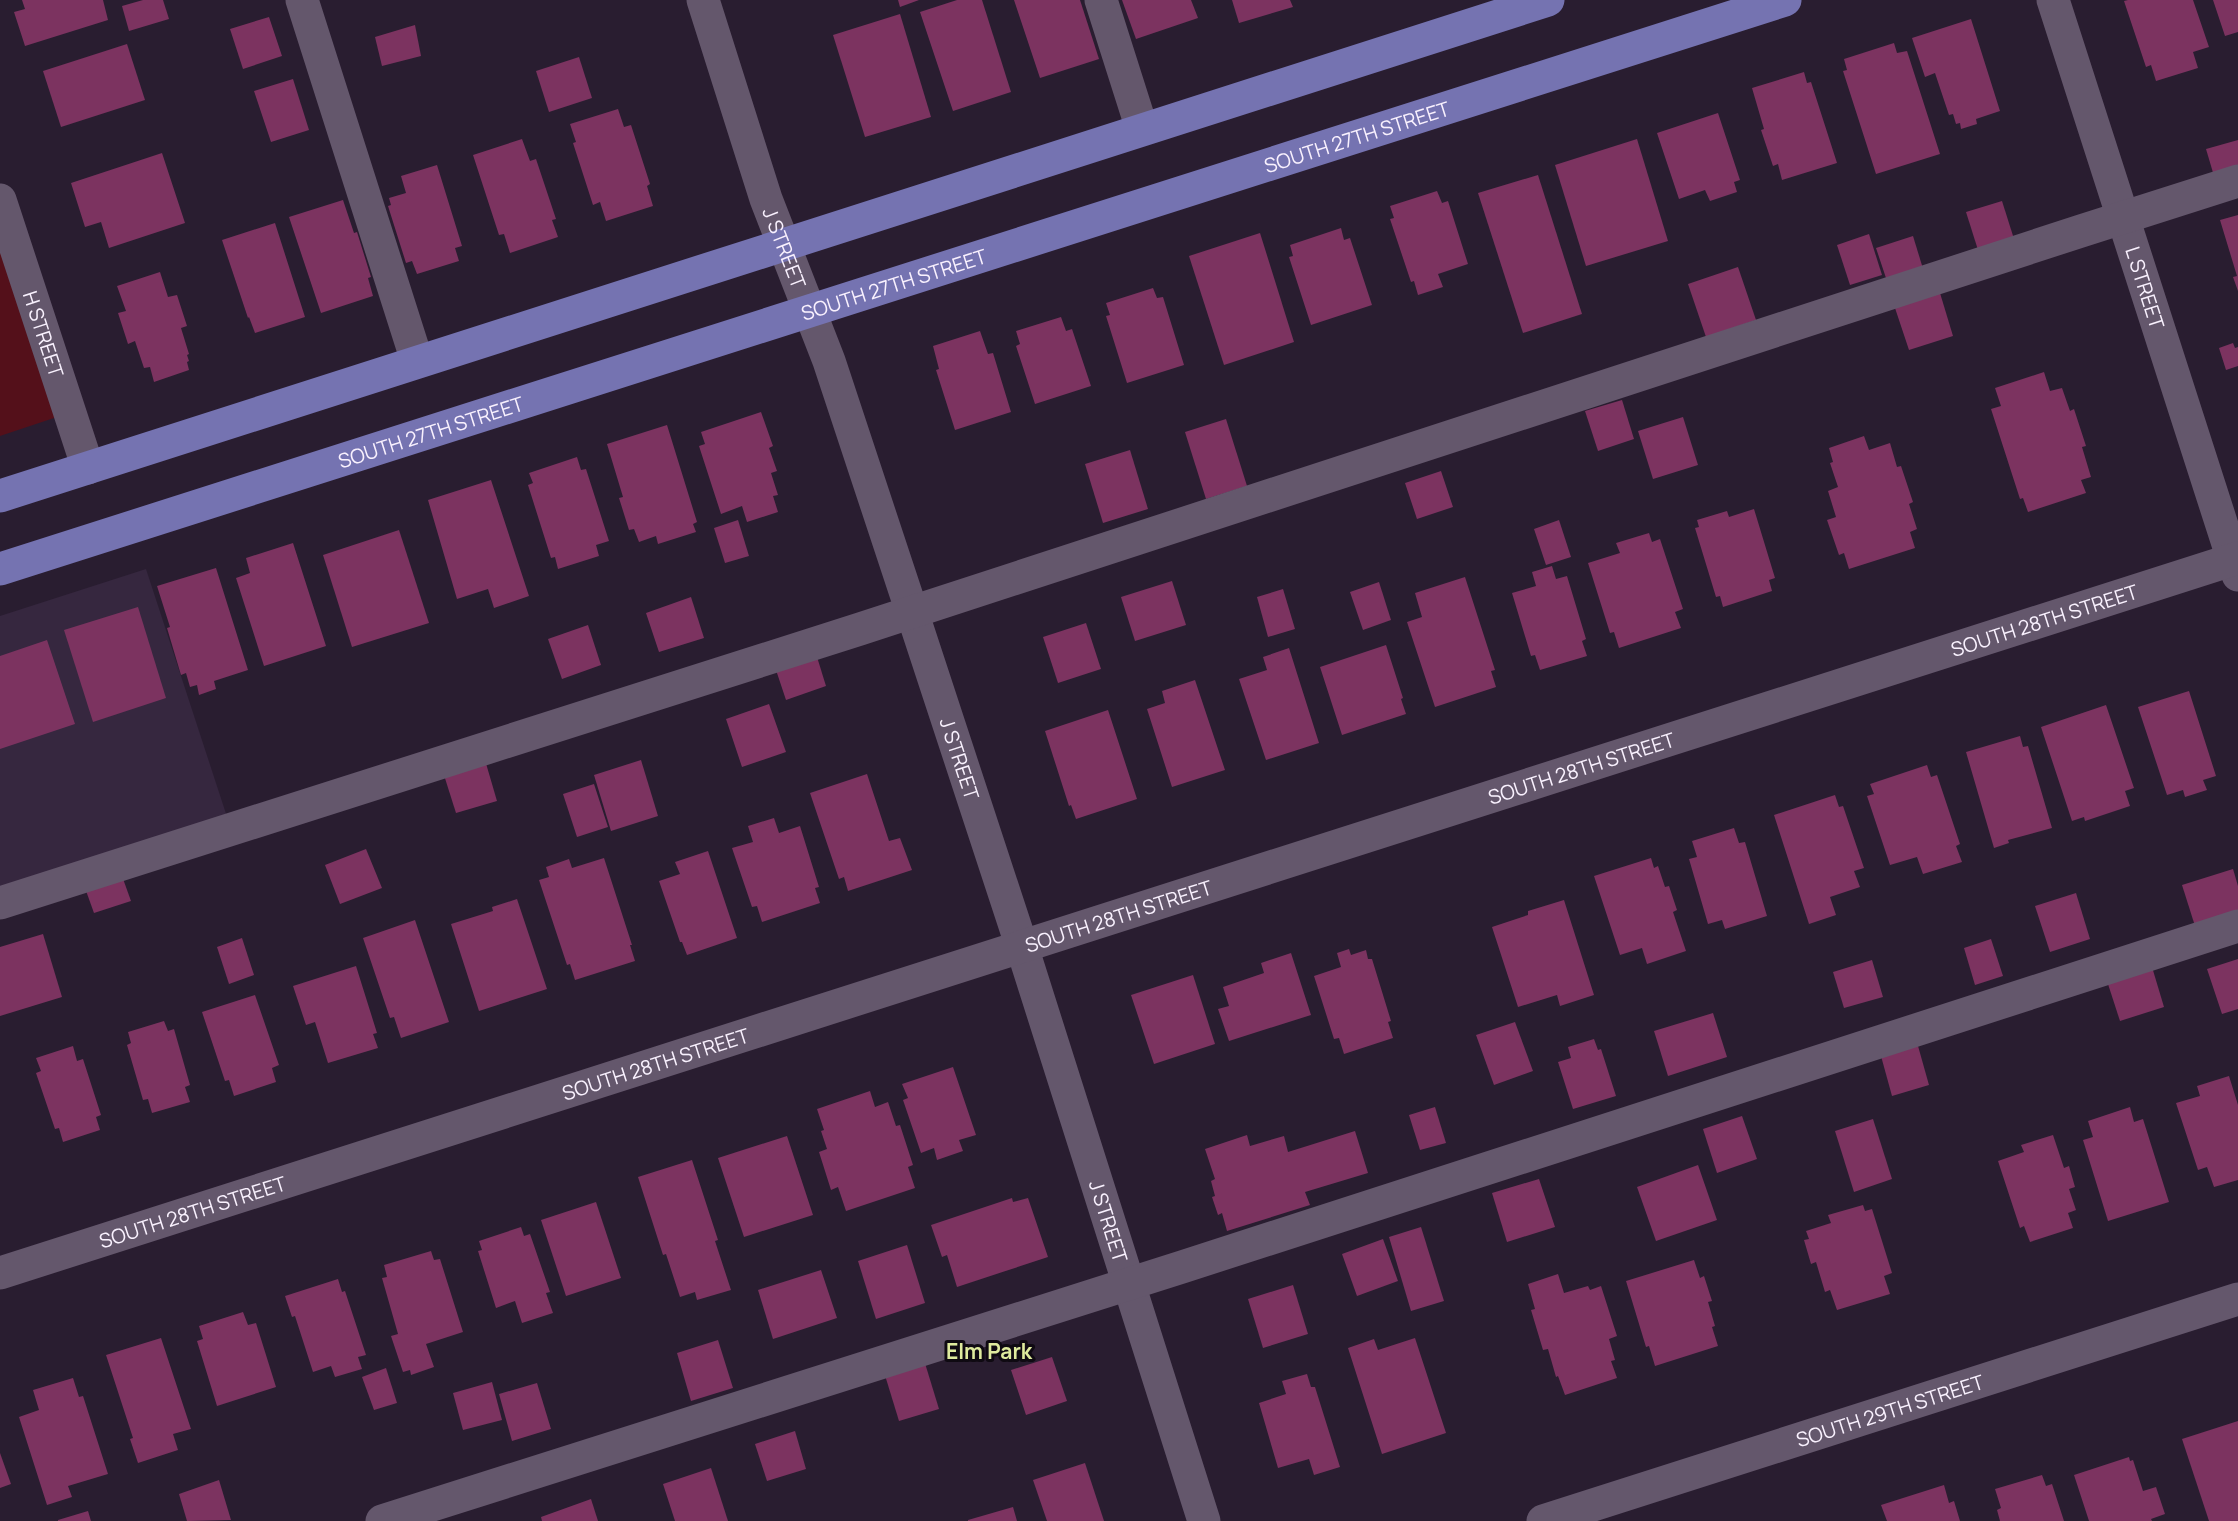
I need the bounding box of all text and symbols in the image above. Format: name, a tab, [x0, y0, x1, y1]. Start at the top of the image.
street label: SOUTH 27TH STREET	[1261, 94, 1453, 179]
street label: J STREET	[757, 203, 813, 292]
street label: SOUTH 27TH STREET	[798, 242, 990, 326]
street label: L STREET	[2120, 243, 2171, 332]
street label: H STREET	[17, 287, 71, 381]
street label: SOUTH 27TH STREET	[334, 389, 527, 474]
street label: SOUTH 28TH STREET	[1947, 577, 2141, 662]
street label: J STREET	[934, 714, 986, 803]
street label: SOUTH 28TH STREET	[1484, 725, 1678, 810]
street label: SOUTH 28TH STREET	[1021, 873, 1215, 958]
street label: SOUTH 28TH STREET	[558, 1021, 752, 1106]
street label: SOUTH 28TH STREET	[96, 1169, 289, 1254]
street label: J STREET	[1083, 1176, 1135, 1266]
district label: Elm Park	[946, 1337, 1033, 1365]
street label: SOUTH 29TH STREET	[1792, 1368, 1987, 1453]

